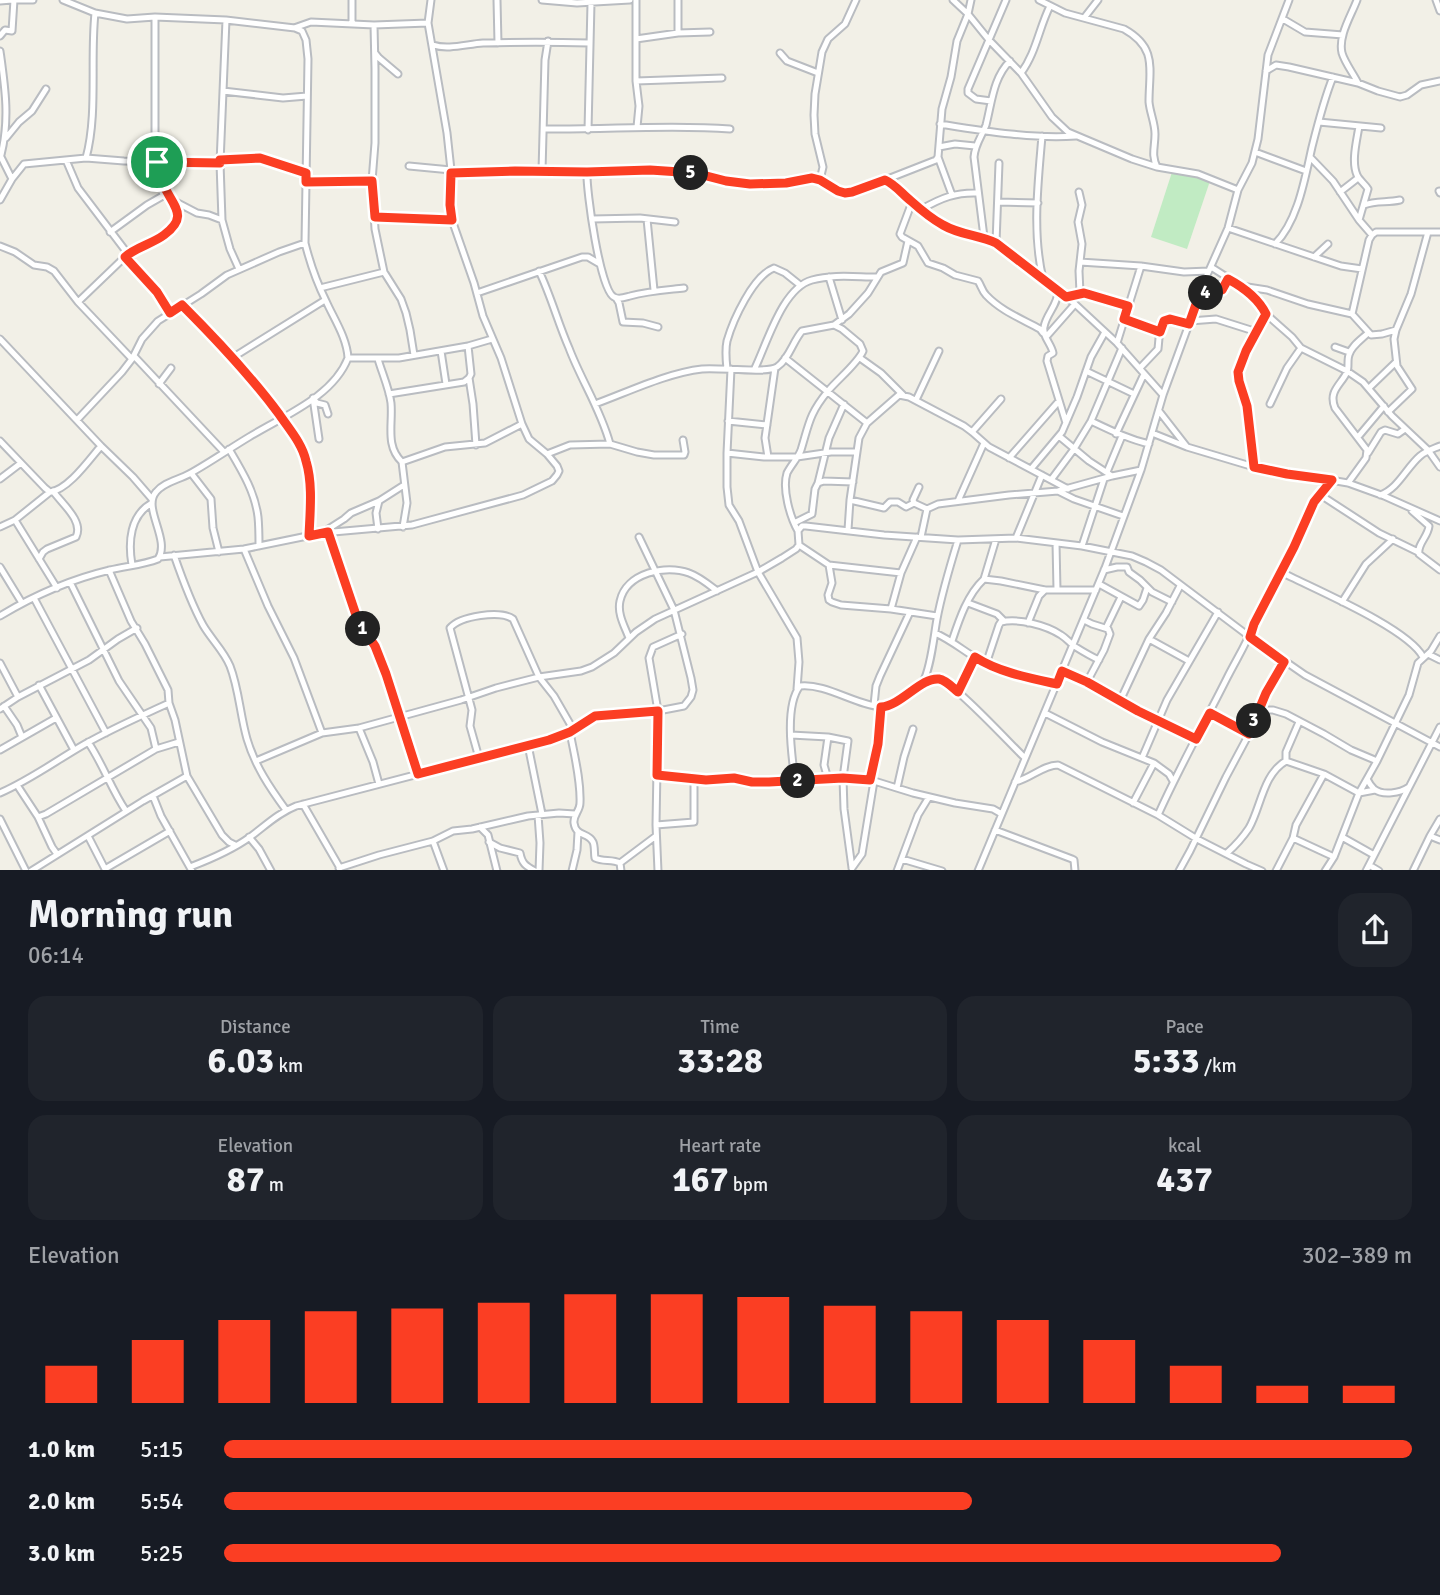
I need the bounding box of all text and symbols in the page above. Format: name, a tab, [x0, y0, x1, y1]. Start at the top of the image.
pin	[127, 132, 187, 192]
icon: arrive	[138, 143, 176, 181]
pin: 5	[674, 156, 708, 190]
text: 5	[685, 160, 696, 184]
pin: 4	[1188, 276, 1224, 310]
text: 4	[1200, 280, 1211, 304]
pin: 1	[346, 612, 380, 646]
text: 1	[357, 616, 368, 640]
pin: 3	[1236, 704, 1272, 738]
text: 3	[1248, 708, 1259, 732]
pin: 2	[780, 764, 816, 798]
text: 2	[792, 768, 803, 792]
text: Morning run	[28, 891, 233, 938]
button: share	[1338, 893, 1412, 967]
text: 06:14	[28, 941, 84, 970]
text: Distance	[220, 1015, 291, 1039]
text: Time	[700, 1015, 740, 1039]
text: Pace	[1166, 1015, 1204, 1039]
text: 6.03	[208, 1039, 274, 1082]
text: 33:28	[677, 1039, 763, 1082]
text: 5:33	[1133, 1039, 1200, 1082]
text: km	[274, 1054, 303, 1078]
text: /km	[1200, 1054, 1237, 1078]
text: Elevation	[217, 1134, 293, 1158]
text: Heart rate	[679, 1134, 761, 1158]
text: kcal	[1168, 1134, 1201, 1158]
text: 87	[227, 1158, 265, 1201]
text: 167	[672, 1158, 729, 1201]
text: 437	[1156, 1158, 1213, 1201]
text: m	[265, 1173, 284, 1197]
text: bpm	[729, 1173, 768, 1197]
text: Elevation	[28, 1241, 120, 1270]
text: 302–389 m	[1302, 1241, 1412, 1270]
text: 1.0 km	[28, 1435, 95, 1464]
text: 5:15	[140, 1435, 183, 1464]
text: 2.0 km	[28, 1487, 95, 1516]
text: 5:54	[140, 1487, 183, 1516]
text: 3.0 km	[28, 1539, 95, 1568]
text: 5:25	[140, 1539, 183, 1568]

